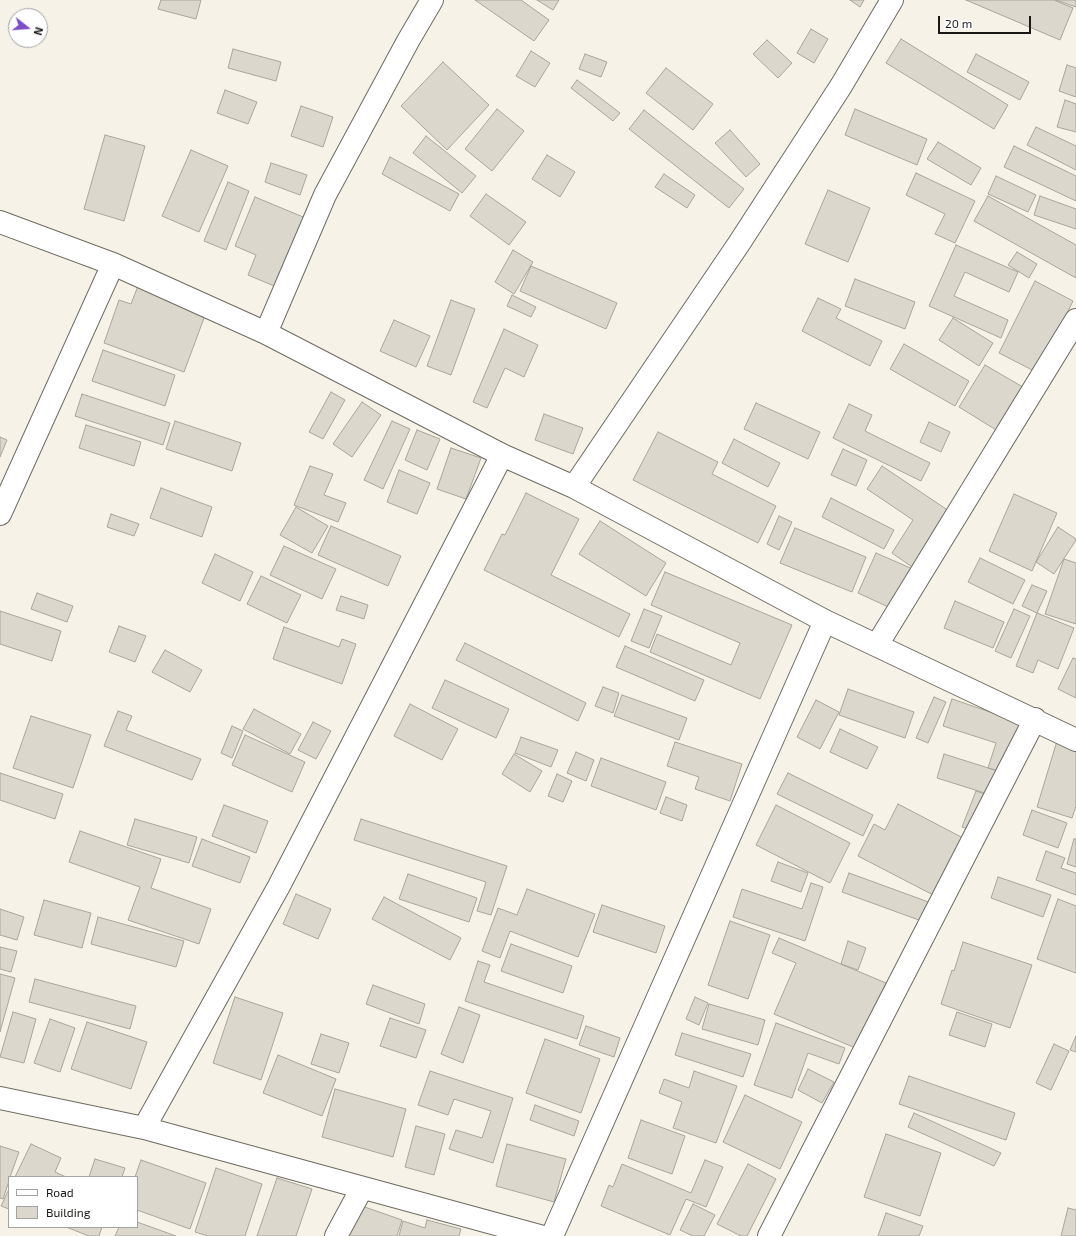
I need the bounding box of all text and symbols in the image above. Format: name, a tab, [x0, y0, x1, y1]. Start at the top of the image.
north arrow	[8, 8, 48, 48]
scale bar	[940, 8, 1033, 34]
text: 20 m	[945, 16, 972, 30]
text: N	[32, 26, 46, 37]
legend	[8, 1176, 138, 1228]
text: Road	[46, 1185, 74, 1199]
text: Building	[46, 1205, 90, 1219]

